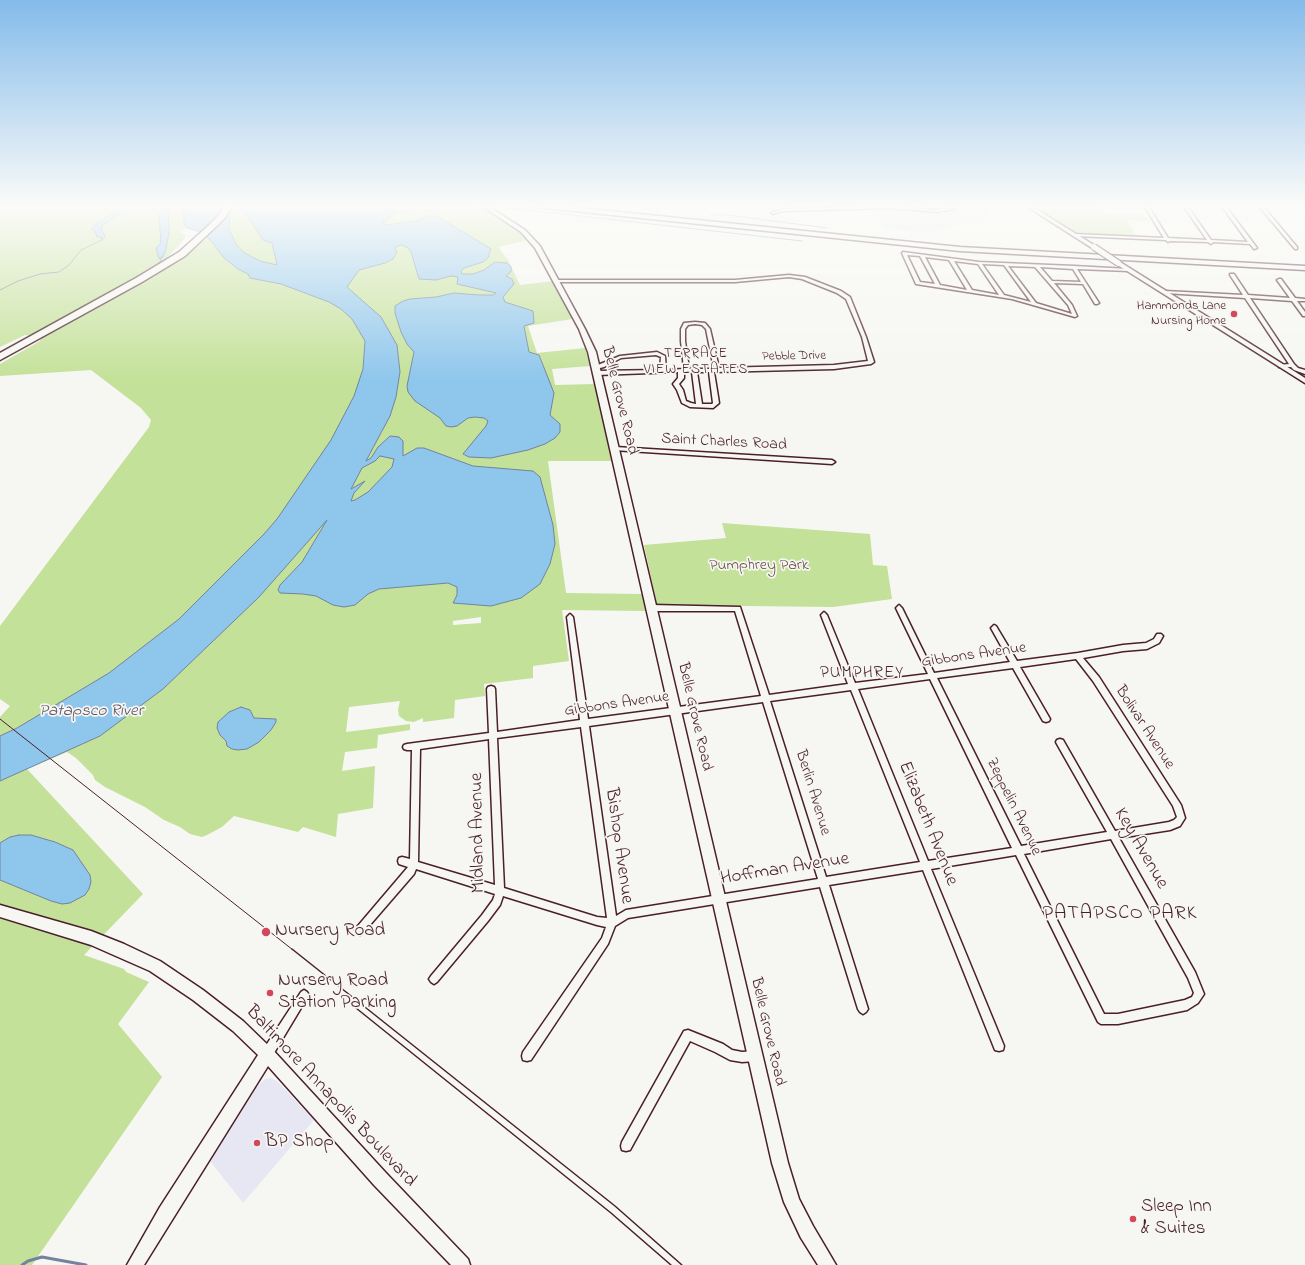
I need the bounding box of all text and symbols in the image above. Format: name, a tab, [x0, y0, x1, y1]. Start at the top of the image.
place label: Hammonds Lane Nursing Home	[1137, 299, 1226, 330]
marker: Hammonds Lane Nursing Home	[1229, 309, 1239, 319]
street label: Belle Grove Road	[596, 345, 642, 457]
district label: TERRACE VIEW ESTATES	[644, 347, 748, 380]
street label: Pebble Drive	[762, 349, 826, 365]
street label: Saint Charles Road	[661, 430, 787, 456]
park label: Pumphrey Park	[709, 556, 809, 576]
street label: Gibbons Avenue	[920, 639, 1028, 673]
street label: Belle Grove Road	[672, 661, 716, 773]
district label: PUMPHREY	[820, 664, 904, 684]
street label: Bolivar Avenue	[1110, 683, 1178, 773]
street label: Gibbons Avenue	[563, 688, 671, 722]
water label: Patapsco River	[39, 702, 143, 722]
street label: Berlin Avenue	[790, 748, 834, 838]
street label: Zeppelin Avenue	[981, 755, 1045, 859]
street label: Elizabeth Avenue	[892, 759, 962, 889]
street label: Midland Avenue	[467, 772, 491, 894]
street label: Bishop Avenue	[599, 787, 637, 905]
street label: Key Avenue	[1108, 804, 1172, 894]
street label: Hoffman Avenue	[719, 849, 851, 891]
district label: PATAPSCO PARK	[1043, 903, 1197, 927]
place label: Nursery Road	[275, 921, 385, 943]
marker: Nursery Road	[260, 926, 272, 938]
place label: Nursery Road Station Parking	[278, 971, 396, 1015]
street label: Belle Grove Road	[745, 976, 789, 1088]
marker: Nursery Road Station Parking	[265, 988, 275, 998]
street label: Baltimore Annapolis Boulevard	[240, 1001, 420, 1193]
place label: BP Shop	[265, 1132, 334, 1154]
marker: BP Shop	[252, 1138, 262, 1148]
place label: Sleep Inn & Suites	[1141, 1197, 1212, 1241]
marker: Sleep Inn & Suites	[1128, 1214, 1138, 1224]

